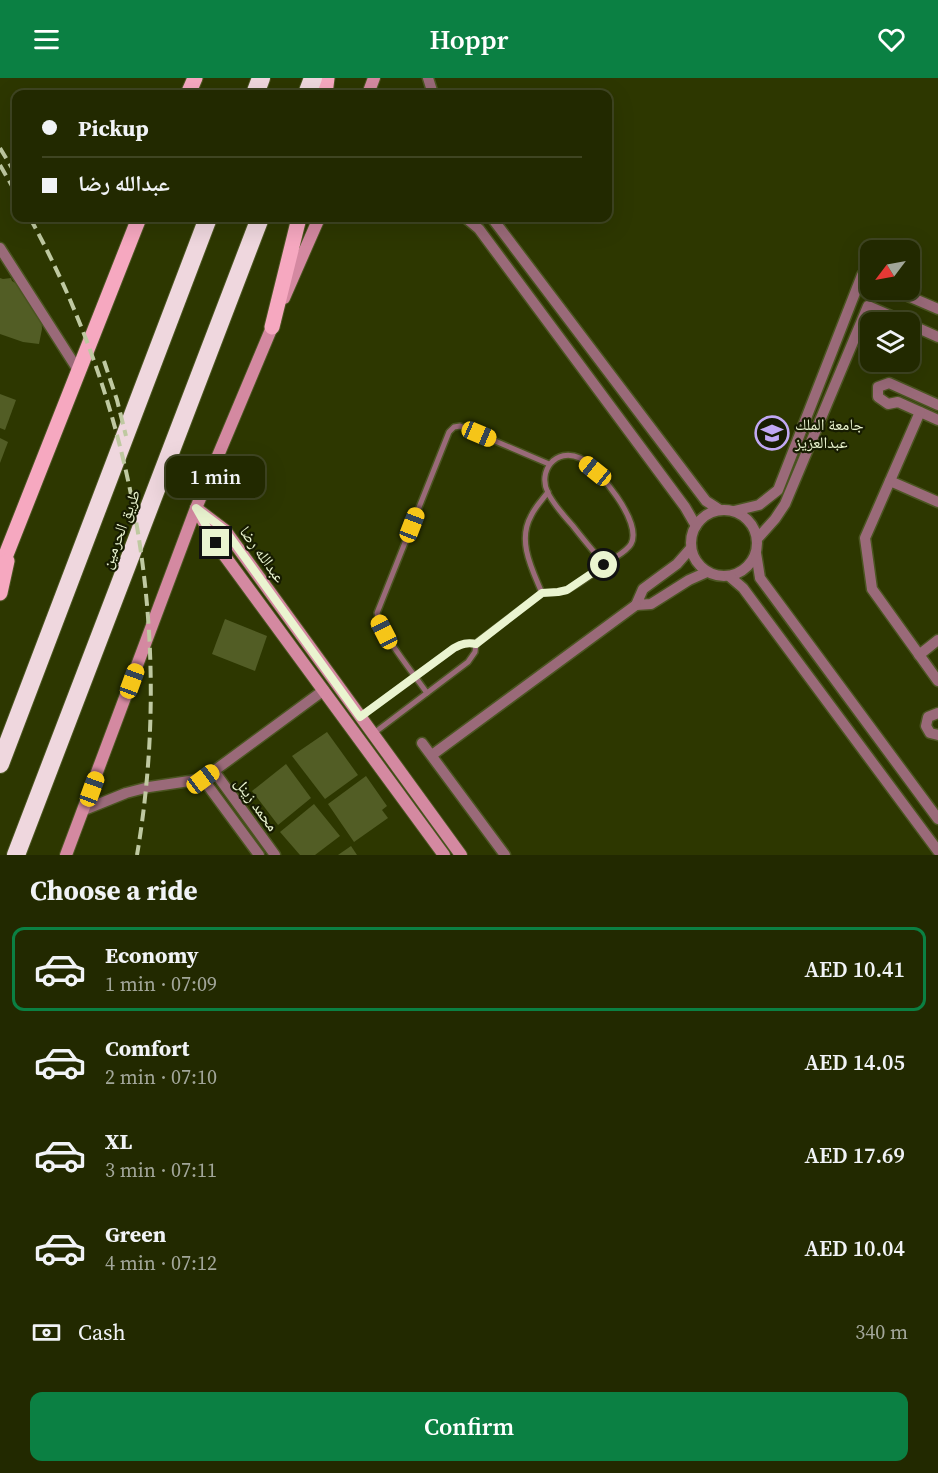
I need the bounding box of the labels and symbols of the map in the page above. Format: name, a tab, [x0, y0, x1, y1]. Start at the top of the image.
north arrow	[860, 240, 920, 300]
place label: جامعة الملك عبدالعزيز	[794, 413, 864, 453]
school or university icon: جامعة الملك عبدالعزيز	[754, 415, 790, 451]
car	[459, 419, 499, 449]
car	[575, 453, 615, 489]
callout: 1 min	[166, 456, 266, 498]
street label: طريق الحرمين	[95, 486, 145, 572]
car	[397, 505, 427, 545]
street label: عبدالله رضا	[235, 521, 291, 587]
route end	[202, 529, 229, 556]
route start	[590, 551, 617, 578]
car	[368, 612, 400, 652]
car	[117, 661, 147, 701]
car	[183, 761, 223, 797]
car	[77, 769, 107, 809]
street label: محمد زينل	[230, 773, 284, 835]

